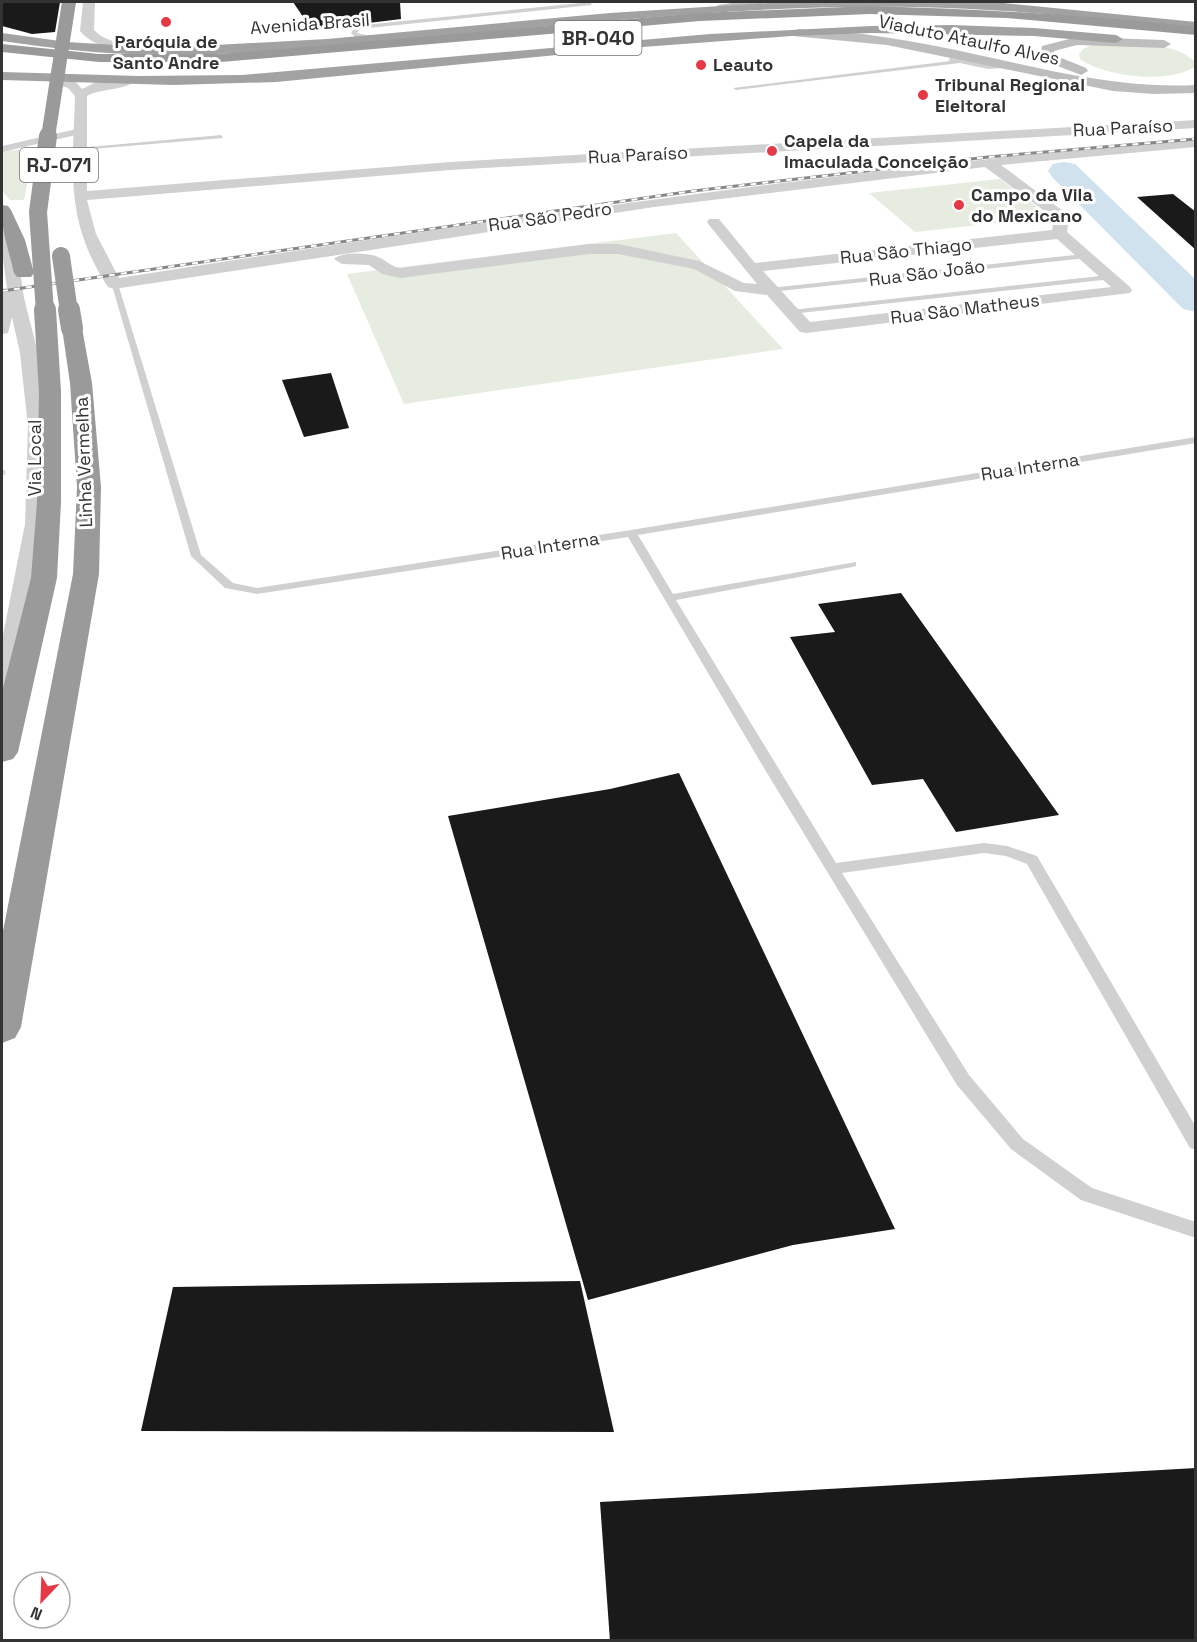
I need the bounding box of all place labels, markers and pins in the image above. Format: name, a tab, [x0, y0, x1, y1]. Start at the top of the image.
marker: Paróquia de Santo Andre	[159, 15, 173, 29]
place label: Paróquia de Santo Andre	[113, 30, 219, 74]
place label: Leauto	[713, 53, 773, 76]
marker: Leauto	[694, 58, 708, 72]
place label: Tribunal Regional Eleitoral	[935, 73, 1085, 117]
marker: Tribunal Regional Eleitoral	[916, 88, 930, 102]
place label: Capela da Imaculada Conceição	[784, 129, 969, 173]
marker: Capela da Imaculada Conceição	[765, 144, 779, 158]
place label: Campo da Vila do Mexicano	[971, 183, 1093, 227]
marker: Campo da Vila do Mexicano	[952, 198, 966, 212]

